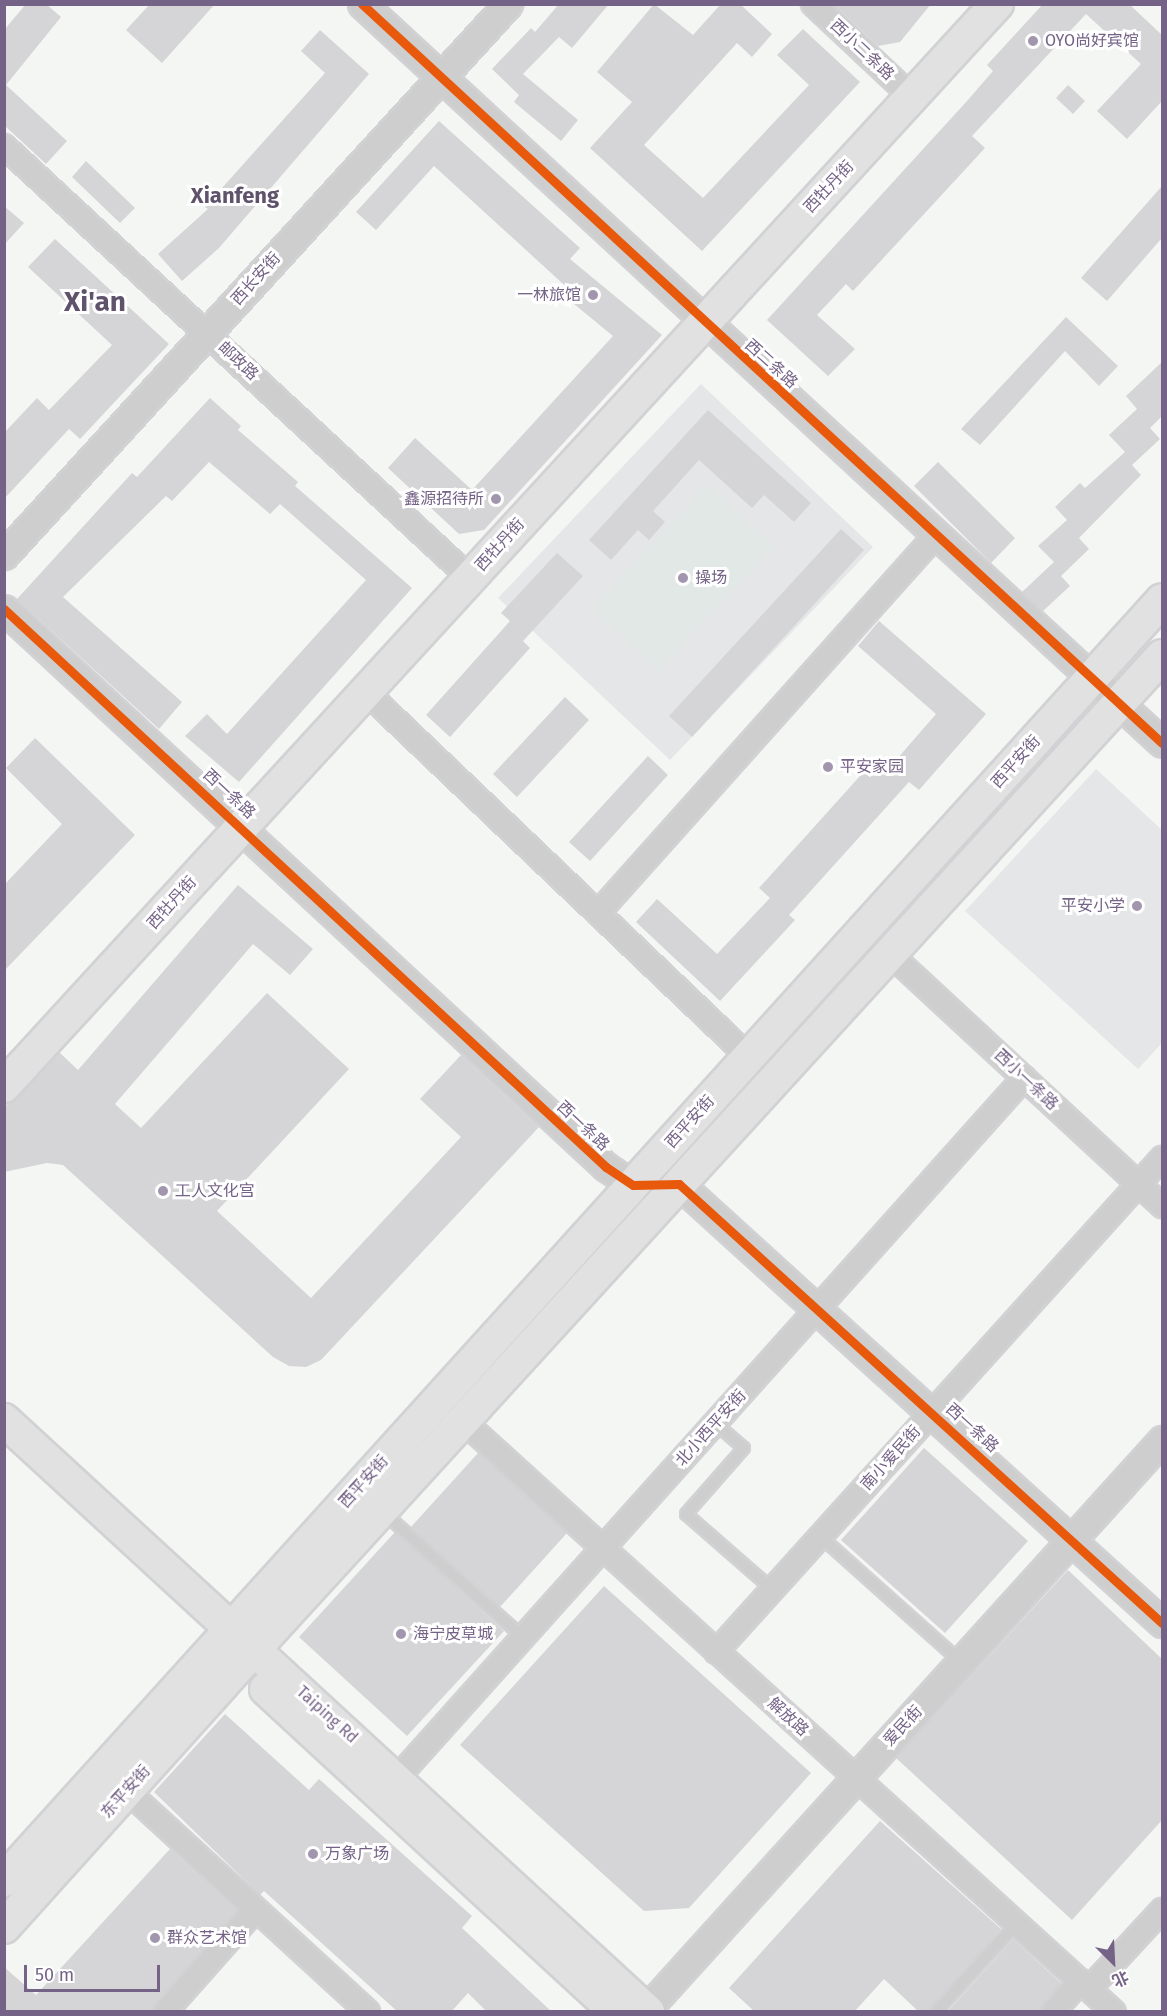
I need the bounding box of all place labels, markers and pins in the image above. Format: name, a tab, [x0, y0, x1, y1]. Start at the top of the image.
place label: OYO尚好宾馆	[1045, 31, 1139, 51]
marker: OYO尚好宾馆	[1026, 34, 1040, 48]
place label: 一林旅馆	[517, 285, 581, 305]
marker: 一林旅馆	[586, 288, 600, 302]
place label: 鑫源招待所	[404, 489, 484, 509]
marker: 鑫源招待所	[489, 492, 503, 506]
place label: 操场	[695, 568, 727, 588]
marker: 操场	[676, 571, 690, 585]
place label: 平安家园	[840, 757, 904, 777]
marker: 平安家园	[821, 760, 835, 774]
place label: 平安小学	[1061, 896, 1125, 916]
marker: 平安小学	[1130, 899, 1144, 913]
place label: 工人文化宫	[175, 1181, 255, 1201]
marker: 工人文化宫	[156, 1184, 170, 1198]
place label: 海宁皮草城	[413, 1624, 493, 1644]
marker: 海宁皮草城	[394, 1627, 408, 1641]
place label: 万象广场	[325, 1844, 389, 1864]
marker: 万象广场	[306, 1847, 320, 1861]
place label: 群众艺术馆	[167, 1928, 247, 1948]
marker: 群众艺术馆	[148, 1931, 162, 1945]

